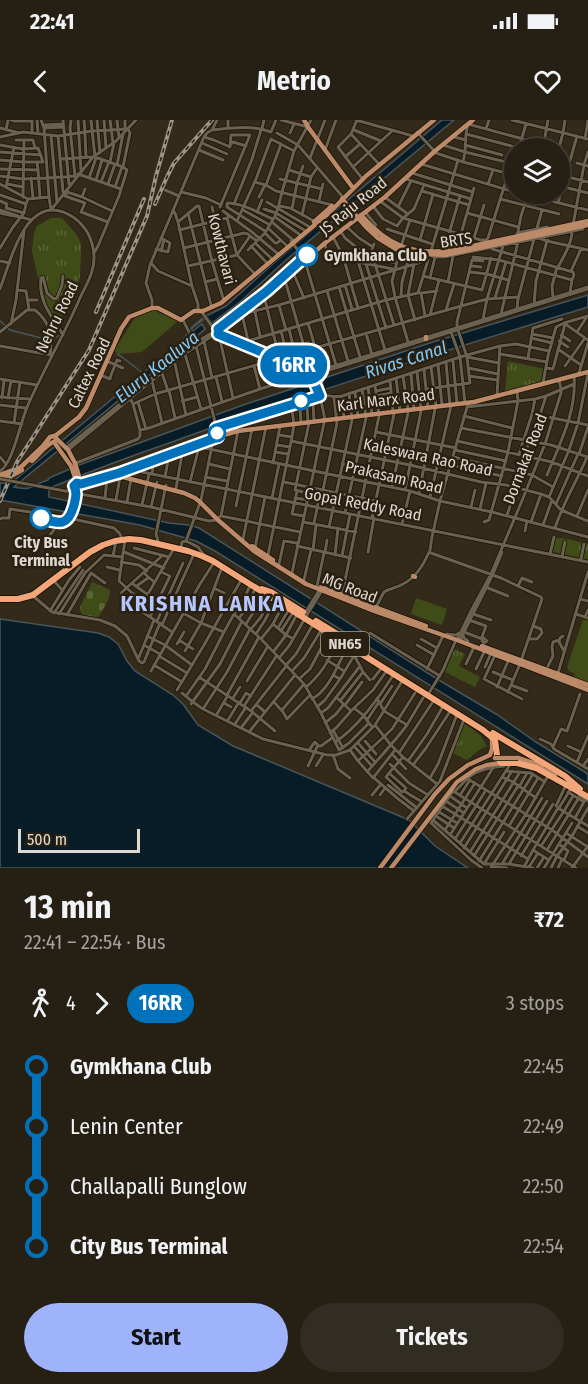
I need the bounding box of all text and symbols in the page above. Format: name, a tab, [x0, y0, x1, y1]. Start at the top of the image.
text: 22:41	[30, 8, 74, 35]
icon: back	[24, 65, 57, 98]
text: Metrio	[257, 65, 331, 97]
icon: heart	[531, 65, 564, 98]
map controls	[504, 138, 570, 204]
button: layers	[504, 138, 570, 204]
street label: JS Raju Road	[315, 173, 391, 239]
street label: Kowthavari	[204, 211, 240, 287]
street label: BRTS	[439, 228, 473, 252]
marker: Gymkhana Club	[296, 244, 318, 266]
place label: Gymkhana Club	[324, 246, 427, 265]
street label: Nehru Road	[32, 278, 82, 356]
water label: Eluru Kaaluva	[111, 327, 203, 407]
street label: Caltex Road	[64, 334, 114, 412]
water label: Rivas Canal	[362, 336, 450, 384]
line badge: 16RR	[252, 346, 336, 384]
text: 16RR	[272, 352, 316, 378]
street label: Karl Marx Road	[336, 385, 436, 415]
unlabelled marker	[292, 392, 310, 410]
street label: Dornakal Road	[499, 411, 551, 507]
unlabelled marker	[208, 424, 226, 442]
street label: Kaleswara Rao Road	[362, 434, 494, 480]
street label: Prakasam Road	[343, 457, 445, 497]
street label: Gopal Reddy Road	[303, 483, 423, 525]
marker: City Bus Terminal	[30, 507, 52, 529]
place label: City Bus Terminal	[12, 533, 71, 570]
street label: MG Road	[320, 569, 380, 607]
district label: KRISHNA LANKA	[120, 590, 286, 617]
road number: NH65	[321, 632, 369, 656]
scale bar	[18, 826, 140, 854]
text: 500 m	[27, 830, 67, 849]
text: 13 min	[24, 887, 111, 927]
text: ₹72	[534, 906, 564, 933]
text: 22:41 – 22:54 · Bus	[24, 930, 165, 954]
icon: walk	[24, 987, 57, 1020]
icon: forward	[85, 987, 118, 1020]
text: 16RR	[139, 990, 182, 1016]
text: 4	[66, 991, 76, 1015]
text: 3 stops	[506, 991, 564, 1015]
text: Gymkhana Club	[70, 1053, 212, 1080]
text: 22:45	[524, 1054, 564, 1078]
text: Lenin Center	[70, 1113, 183, 1140]
text: 22:49	[523, 1114, 564, 1138]
text: Challapalli Bunglow	[70, 1173, 247, 1200]
text: 22:50	[522, 1174, 564, 1198]
text: City Bus Terminal	[70, 1233, 227, 1260]
text: 22:54	[523, 1234, 564, 1258]
button: Start	[24, 1303, 288, 1372]
button: Tickets	[300, 1303, 564, 1372]

